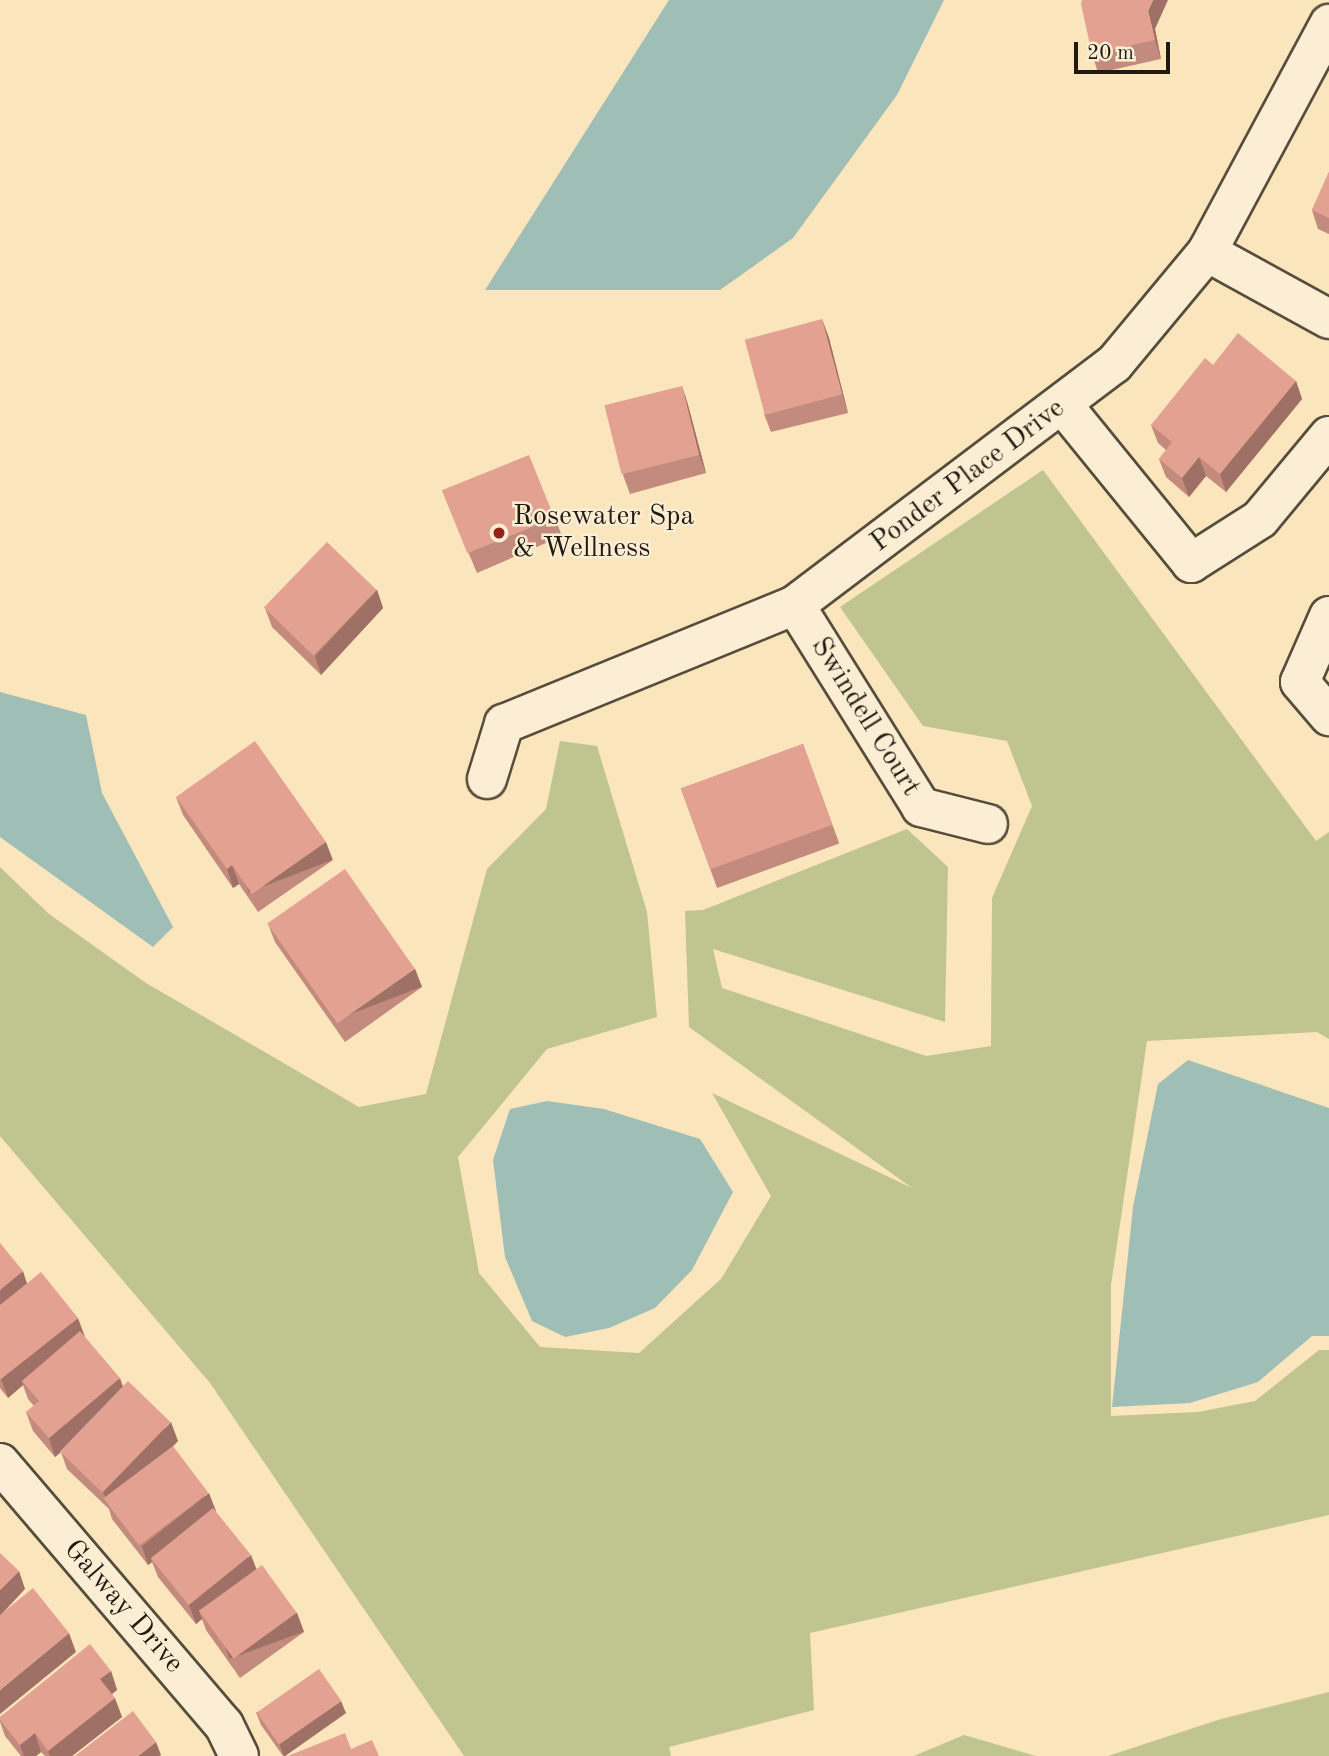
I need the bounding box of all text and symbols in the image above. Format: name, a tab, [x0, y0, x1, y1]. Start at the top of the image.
scale bar	[1077, 28, 1173, 72]
text: 20 m	[1087, 43, 1134, 64]
street label: Ponder Place Drive	[864, 392, 1072, 560]
place label: Rosewater Spa & Wellness	[513, 500, 694, 566]
marker: Rosewater Spa & Wellness	[491, 525, 507, 541]
street label: Swindell Court	[803, 631, 927, 803]
street label: Galway Drive	[56, 1533, 190, 1681]

